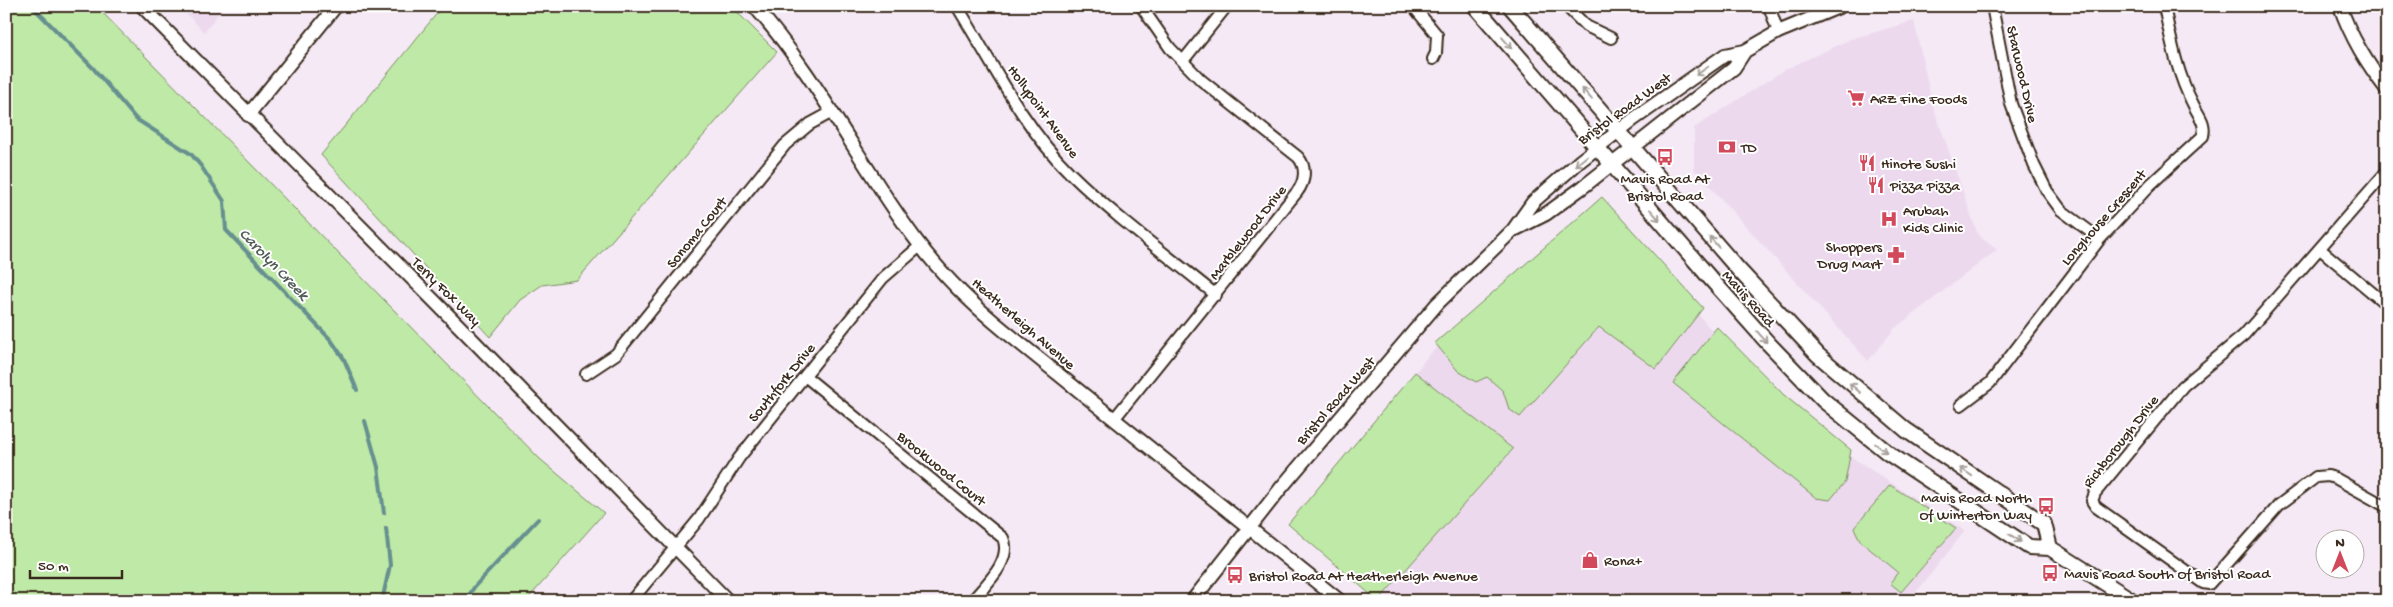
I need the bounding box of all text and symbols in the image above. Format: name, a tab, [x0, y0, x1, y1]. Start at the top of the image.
street label: Starwood Drive	[2001, 24, 2041, 125]
one-way arrow	[1501, 37, 1513, 50]
street label: Hollypoint Avenue	[1003, 62, 1082, 162]
one-way arrow	[1695, 66, 1709, 76]
street label: Bristol Road West	[1574, 69, 1677, 150]
one-way arrow	[1581, 88, 1593, 101]
supermarket icon: ARZ Fine Foods	[1846, 88, 1866, 108]
place label: ARZ Fine Foods	[1870, 91, 1967, 109]
bank icon: TD	[1717, 137, 1737, 157]
place label: TD	[1740, 140, 1757, 158]
bus stop icon: Mavis Road At Bristol Road	[1655, 147, 1675, 167]
restaurant icon: Hinote Sushi	[1857, 153, 1877, 173]
one-way arrow	[1575, 155, 1588, 166]
place label: Hinote Sushi	[1881, 156, 1956, 174]
street label: Longhouse Crescent	[2058, 165, 2152, 270]
place label: Mavis Road At Bristol Road	[1621, 171, 1711, 206]
restaurant icon: Pizza Pizza	[1866, 175, 1886, 195]
place label: Pizza Pizza	[1889, 178, 1960, 196]
street label: Marblewood Drive	[1206, 182, 1291, 284]
street label: Sonoma Court	[663, 192, 733, 273]
place label: Arubah Kids Clinic	[1903, 203, 1963, 238]
one-way arrow	[1649, 208, 1660, 221]
hospital icon: Arubah Kids Clinic	[1879, 209, 1899, 229]
water label: Carolyn Creek	[234, 226, 313, 307]
one-way arrow	[1709, 235, 1720, 248]
place label: Shoppers Drug Mart	[1817, 239, 1884, 274]
pharmacy icon: Shoppers Drug Mart	[1886, 245, 1906, 265]
street label: Terry Fox Way	[407, 253, 484, 331]
street label: Mavis Road	[1717, 267, 1779, 332]
street label: Heatherleigh Avenue	[967, 275, 1078, 375]
one-way arrow	[1756, 330, 1768, 343]
street label: Southfork Drive	[745, 340, 820, 426]
street label: Bristol Road West	[1293, 352, 1381, 450]
one-way arrow	[1849, 382, 1862, 394]
street label: Richborough Drive	[2080, 392, 2164, 492]
street label: Brookwood Court	[892, 428, 990, 512]
one-way arrow	[1873, 442, 1887, 453]
one-way arrow	[1959, 467, 1973, 477]
place label: Mavis Road North Of Winterton Way	[1919, 490, 2033, 525]
bus stop icon: Mavis Road North Of Winterton Way	[2036, 496, 2056, 516]
north arrow	[2316, 530, 2366, 580]
one-way arrow	[2008, 533, 2022, 543]
text: N	[2335, 535, 2345, 552]
scale bar	[30, 547, 122, 579]
shop icon: Rona+	[1580, 550, 1600, 570]
place label: Rona+	[1604, 553, 1643, 571]
text: 50 m	[38, 558, 69, 576]
bus stop icon: Mavis Road South Of Bristol Road	[2040, 563, 2060, 583]
bus stop icon: Bristol Road At Heatherleigh Avenue	[1225, 565, 1245, 585]
place label: Mavis Road South Of Bristol Road	[2064, 566, 2271, 584]
place label: Bristol Road At Heatherleigh Avenue	[1248, 568, 1478, 586]

